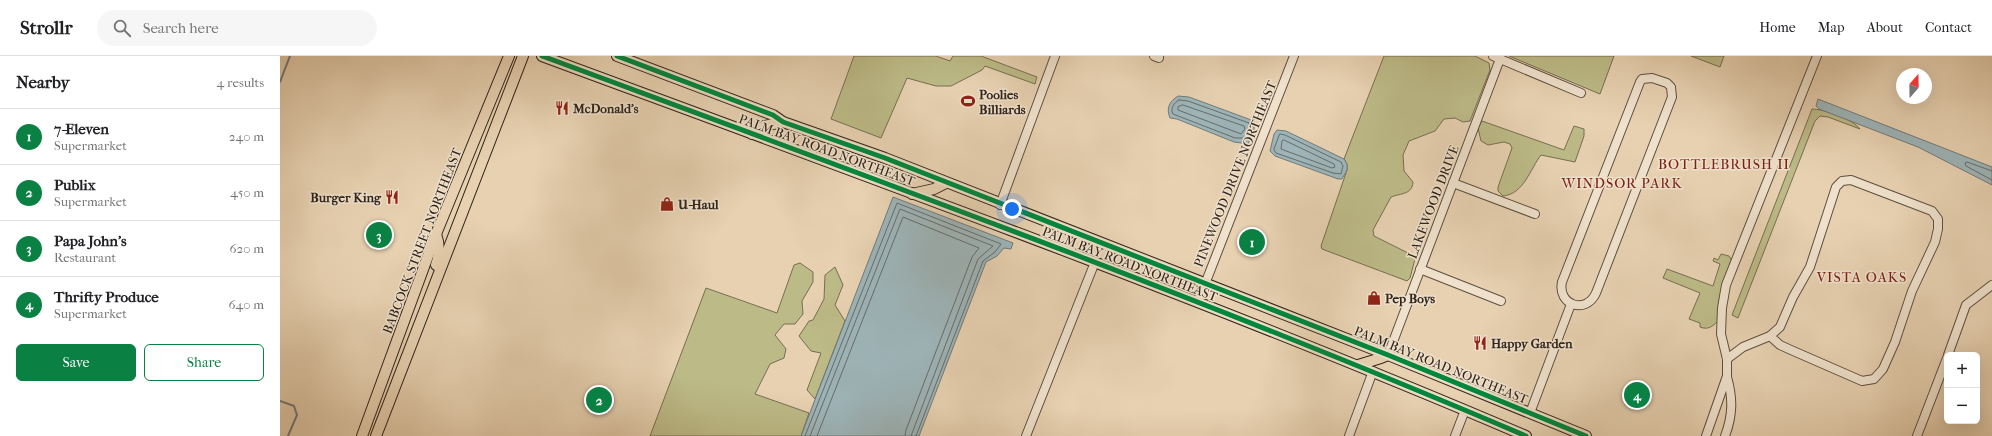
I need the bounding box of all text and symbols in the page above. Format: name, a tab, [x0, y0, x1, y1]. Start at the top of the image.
search box	[97, 10, 377, 46]
text: Strollr	[20, 17, 73, 39]
icon: search	[111, 17, 133, 39]
text: Search here	[143, 19, 219, 37]
text: Home	[1759, 19, 1796, 36]
text: Map	[1818, 19, 1845, 36]
text: About	[1867, 19, 1903, 36]
text: Contact	[1925, 19, 1972, 36]
north arrow	[1896, 68, 1932, 104]
text: Nearby	[16, 72, 70, 92]
text: 4 results	[217, 75, 264, 90]
street label: PINEWOOD DRIVE NORTHEAST	[1191, 79, 1279, 269]
place label: Poolies Billiards	[979, 87, 1026, 117]
sports icon: Poolies Billiards	[960, 93, 976, 109]
restaurant icon: McDonald's	[554, 100, 570, 116]
place label: McDonald's	[572, 101, 639, 116]
street label: PALM BAY ROAD NORTHEAST	[737, 111, 917, 189]
text: 7-Eleven	[54, 120, 109, 138]
text: 1	[27, 129, 31, 144]
text: 240 m	[229, 129, 264, 144]
text: Supermarket	[54, 138, 127, 153]
street label: LAKEWOOD DRIVE	[1404, 143, 1462, 261]
street label: BABCOCK STREET NORTHEAST	[380, 146, 464, 336]
district label: BOTTLEBRUSH II	[1658, 156, 1790, 173]
district label: WINDSOR PARK	[1560, 175, 1683, 192]
text: Publix	[54, 176, 96, 194]
text: 2	[26, 185, 32, 200]
text: 450 m	[230, 185, 264, 200]
restaurant icon: Burger King	[384, 189, 400, 205]
place label: Burger King	[310, 190, 382, 206]
text: Supermarket	[54, 194, 127, 209]
shop icon: U-Haul	[659, 196, 675, 212]
place label: U-Haul	[677, 197, 719, 212]
your location	[1002, 199, 1022, 219]
pin: 3	[366, 220, 392, 250]
street label: PALM BAY ROAD NORTHEAST	[1040, 224, 1220, 304]
pin: 1	[1239, 227, 1265, 257]
text: Papa John's	[54, 232, 127, 250]
text: 3	[26, 241, 32, 256]
text: 620 m	[230, 241, 264, 256]
text: Restaurant	[54, 250, 116, 265]
district label: VISTA OAKS	[1816, 269, 1907, 286]
text: Thrifty Produce	[54, 288, 159, 306]
shop icon: Pep Boys	[1366, 290, 1382, 306]
place label: Pep Boys	[1385, 291, 1435, 307]
text: 4	[25, 297, 33, 312]
text: 640 m	[229, 297, 264, 312]
text: Supermarket	[54, 306, 127, 321]
street label: PALM BAY ROAD NORTHEAST	[1352, 323, 1530, 407]
restaurant icon: Happy Garden	[1472, 335, 1488, 351]
place label: Happy Garden	[1491, 336, 1573, 352]
button: Save	[16, 344, 136, 381]
button: Share	[144, 344, 264, 381]
map controls	[1944, 352, 1980, 424]
button: +	[1944, 352, 1980, 388]
pin: 4	[1624, 380, 1650, 410]
pin: 2	[586, 385, 612, 415]
button: −	[1944, 388, 1980, 424]

